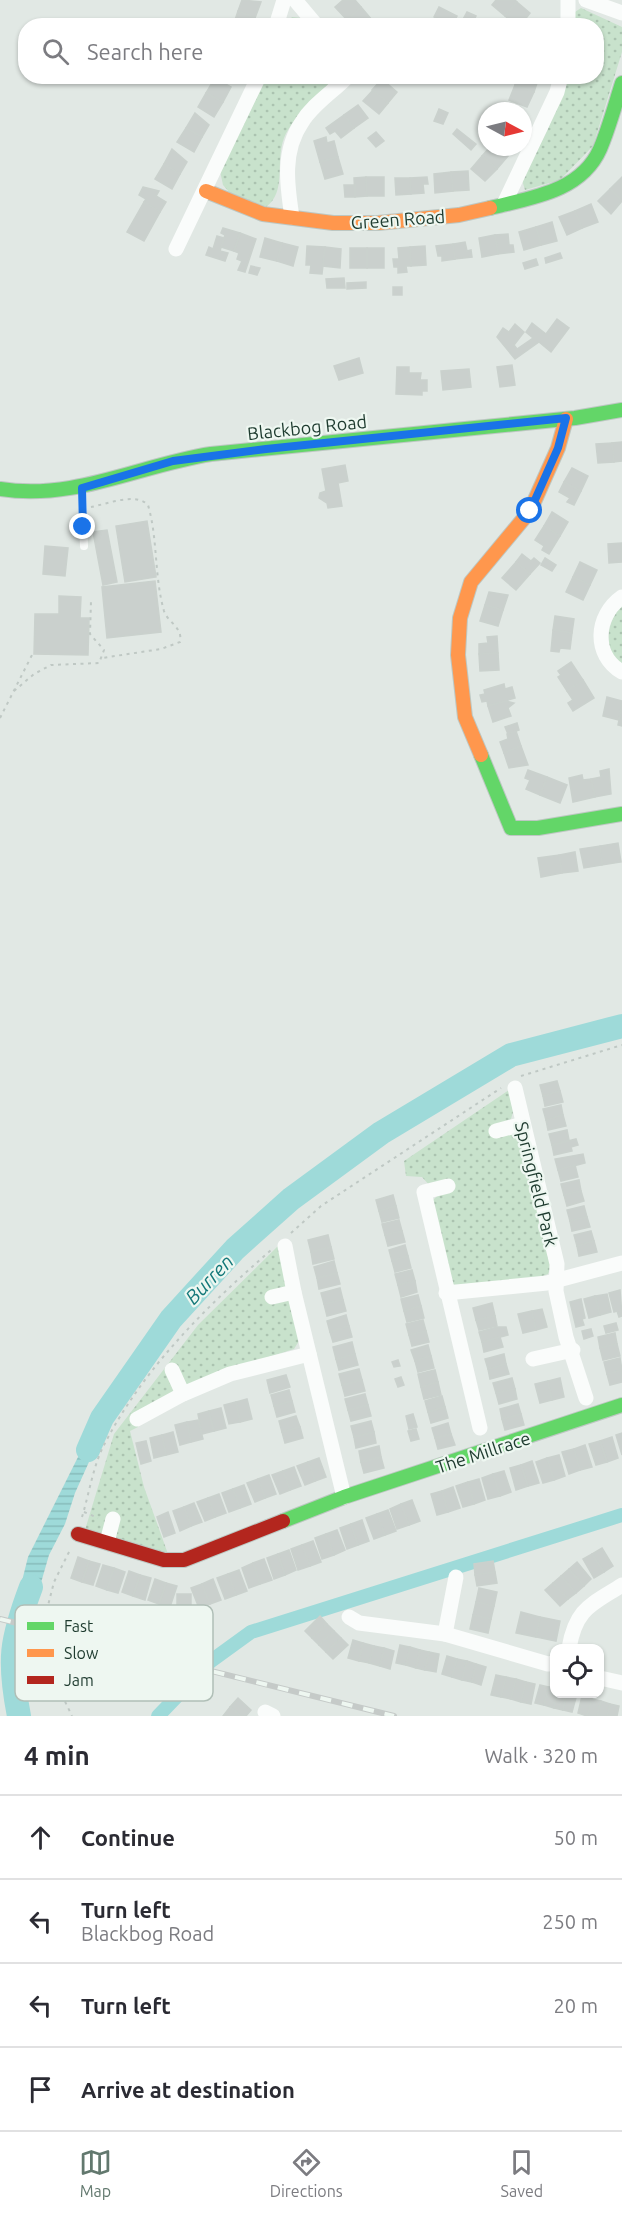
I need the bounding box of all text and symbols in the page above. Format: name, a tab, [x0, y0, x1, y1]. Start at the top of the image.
search box	[18, 18, 604, 84]
icon: search	[39, 35, 72, 68]
text: Search here	[87, 39, 203, 64]
north arrow	[478, 102, 532, 156]
street label: Green Road	[350, 206, 446, 232]
street label: Blackbog Road	[246, 411, 368, 443]
route start	[516, 497, 542, 523]
route end	[69, 513, 95, 539]
street label: Springfield Park	[512, 1119, 562, 1249]
water label: Burren	[180, 1250, 238, 1308]
street label: The Millrace	[433, 1427, 533, 1477]
legend	[15, 1605, 213, 1701]
text: Fast	[64, 1617, 94, 1635]
text: Slow	[64, 1644, 99, 1662]
map controls	[550, 1644, 604, 1698]
button: locate	[550, 1644, 604, 1698]
text: Jam	[64, 1671, 94, 1689]
text: 4 min	[24, 1741, 90, 1770]
text: Walk · 320 m	[485, 1744, 598, 1767]
icon: ahead	[24, 1821, 57, 1854]
text: Continue	[81, 1825, 175, 1850]
text: 50 m	[554, 1826, 598, 1849]
text: Turn left	[81, 1897, 171, 1922]
icon: left	[24, 1905, 57, 1938]
text: 250 m	[542, 1910, 598, 1933]
text: Blackbog Road	[81, 1922, 214, 1945]
icon: left	[24, 1989, 57, 2022]
text: Turn left	[81, 1993, 171, 2018]
text: 20 m	[554, 1994, 598, 2017]
icon: arrive	[24, 2073, 57, 2106]
text: Arrive at destination	[81, 2077, 295, 2102]
tab: Map	[79, 2146, 112, 2200]
tab: Directions	[270, 2146, 343, 2200]
tab: Saved	[501, 2146, 543, 2200]

